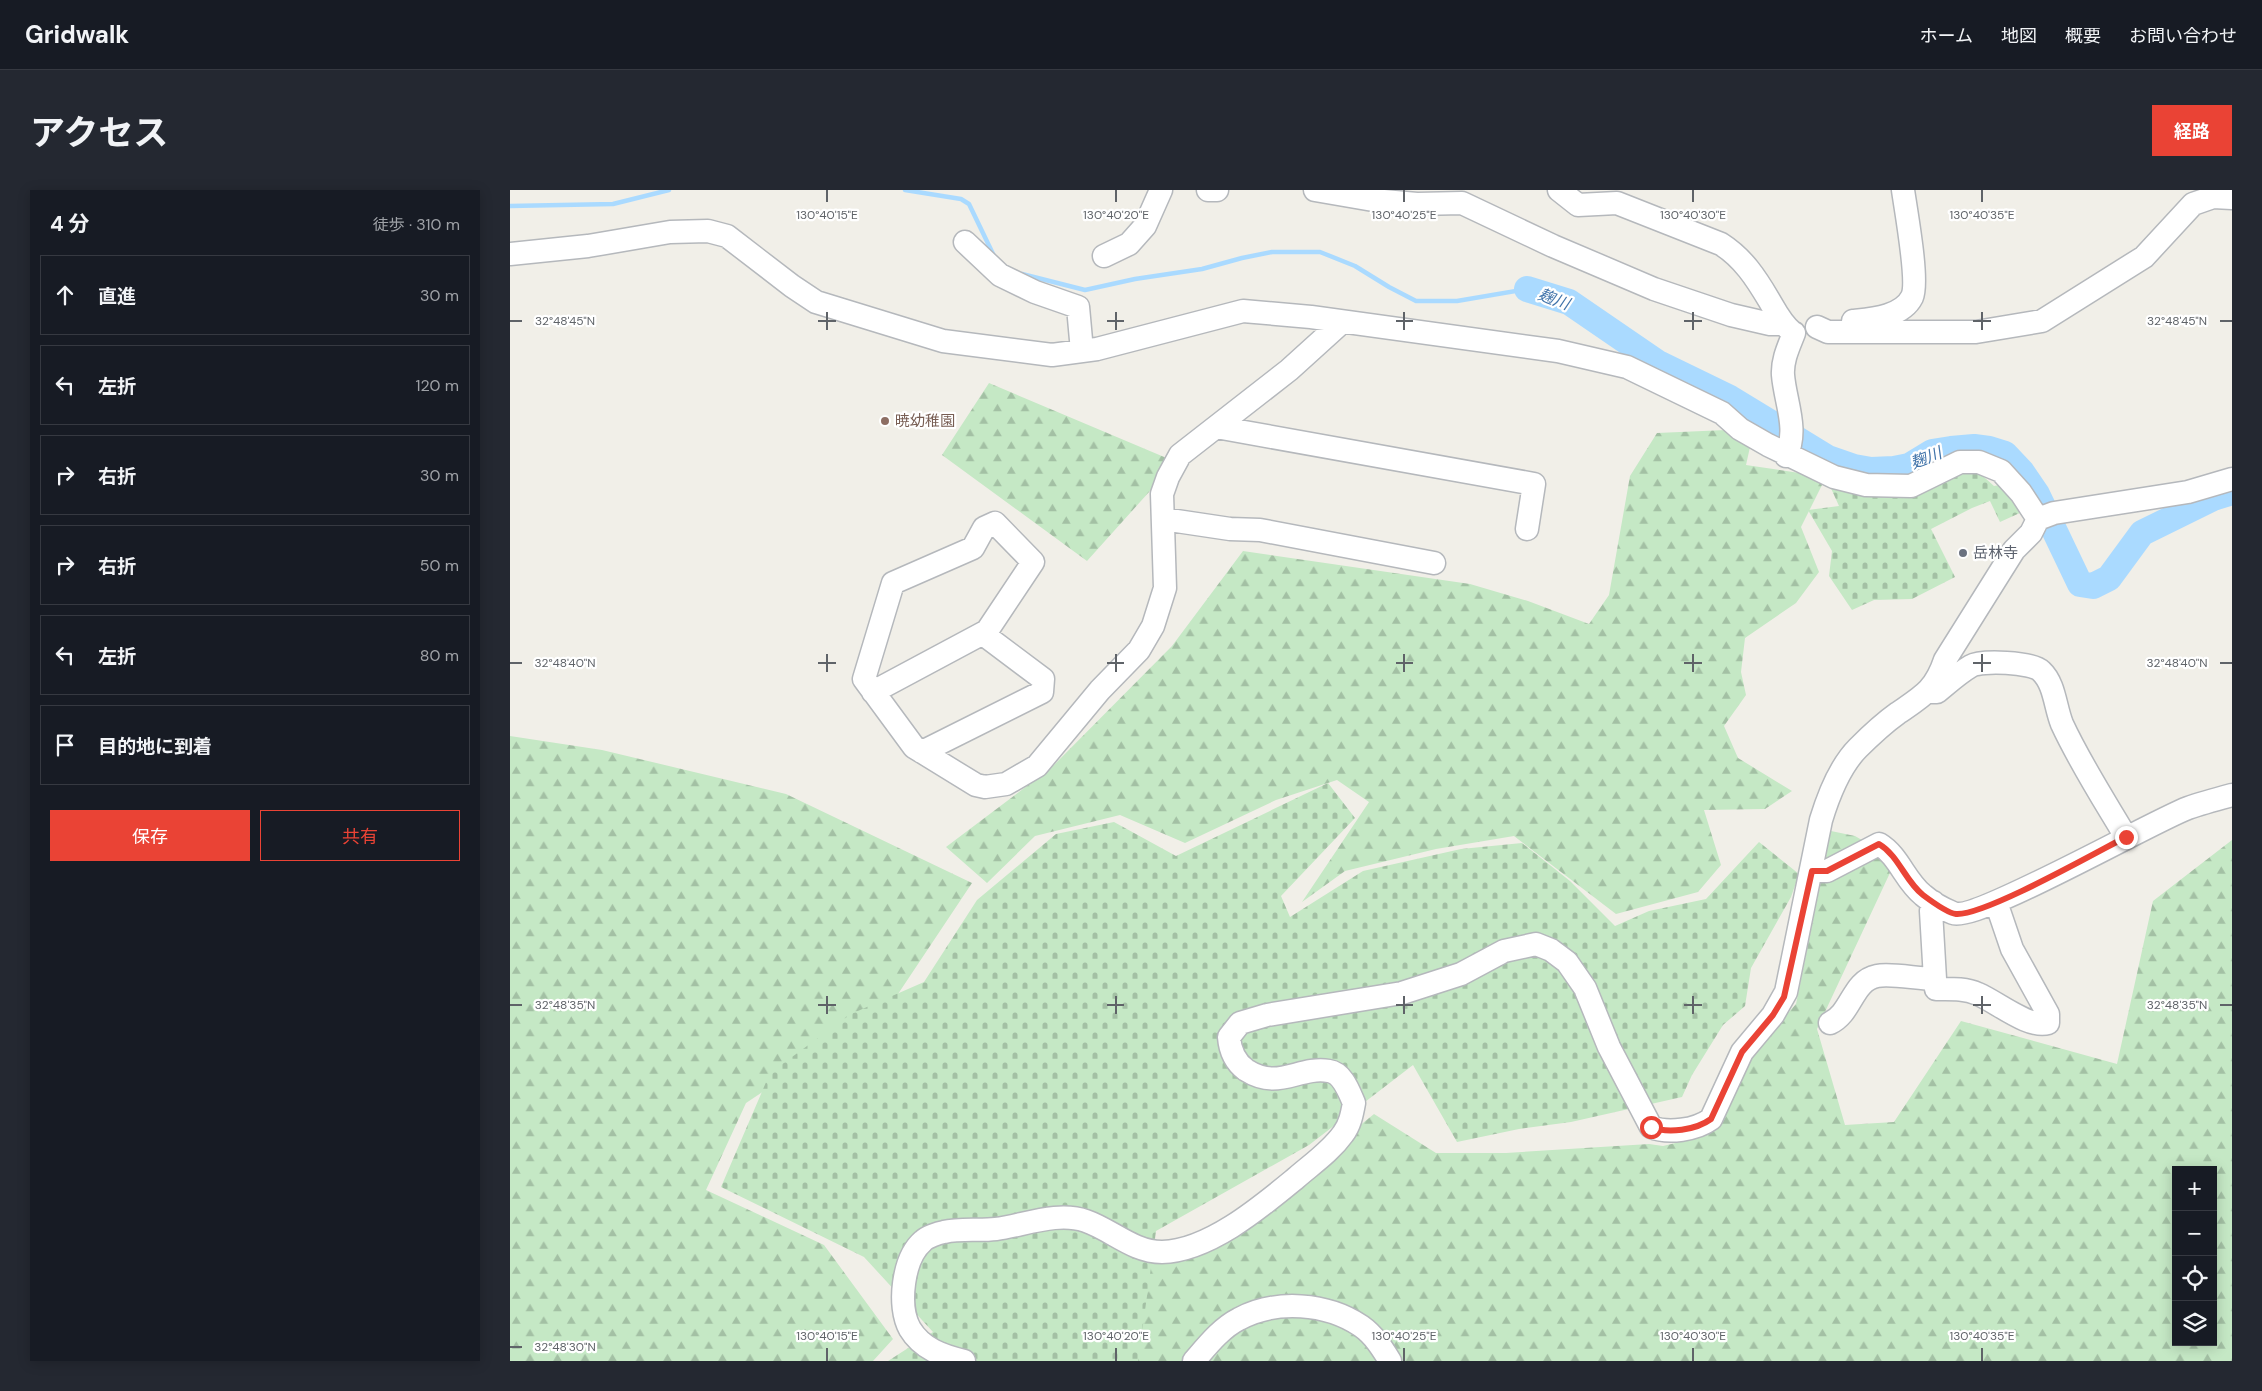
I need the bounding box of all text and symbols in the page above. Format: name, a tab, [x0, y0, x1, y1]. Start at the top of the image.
text: Gridwalk	[25, 19, 129, 50]
text: ホーム	[1920, 24, 1973, 48]
text: 地図	[2001, 24, 2037, 48]
text: 概要	[2065, 24, 2101, 48]
text: お問い合わせ	[2129, 24, 2237, 48]
button: 経路	[2152, 105, 2232, 156]
text: アクセス	[30, 110, 168, 156]
text: 130°40'15"E	[796, 207, 858, 223]
text: 130°40'20"E	[1083, 207, 1149, 223]
text: 130°40'25"E	[1372, 207, 1437, 223]
text: 130°40'30"E	[1660, 207, 1726, 223]
text: 130°40'35"E	[1949, 207, 2015, 223]
text: 4 分	[50, 210, 90, 238]
text: 徒歩 · 310 m	[373, 214, 460, 235]
icon: ahead	[51, 281, 79, 309]
text: 直進	[98, 284, 136, 309]
water label: 麹川	[1535, 284, 1574, 315]
text: 30 m	[420, 285, 459, 306]
text: 32°48'45"N	[535, 313, 595, 329]
text: 32°48'45"N	[2147, 313, 2207, 329]
icon: left	[51, 371, 79, 399]
text: 左折	[98, 374, 136, 399]
text: 120 m	[415, 375, 459, 396]
place label: 暁幼稚園	[895, 411, 955, 431]
marker: 暁幼稚園	[879, 415, 891, 427]
water label: 麹川	[1907, 442, 1947, 474]
icon: right	[51, 461, 79, 489]
text: 右折	[98, 464, 136, 489]
text: 30 m	[420, 465, 459, 486]
place label: 岳林寺	[1973, 543, 2018, 563]
marker: 岳林寺	[1957, 547, 1969, 559]
icon: right	[51, 551, 79, 579]
text: 右折	[98, 554, 136, 579]
text: 50 m	[420, 555, 459, 576]
icon: left	[51, 641, 79, 669]
text: 左折	[98, 644, 136, 669]
text: 80 m	[420, 645, 459, 666]
text: 32°48'40"N	[534, 655, 596, 671]
text: 32°48'40"N	[2146, 655, 2208, 671]
icon: arrive	[51, 731, 79, 759]
text: 目的地に到着	[98, 734, 212, 759]
button: 保存	[50, 810, 250, 861]
button: 共有	[260, 810, 460, 861]
route end	[2115, 826, 2138, 849]
text: 32°48'35"N	[535, 997, 595, 1013]
text: 32°48'35"N	[2147, 997, 2207, 1013]
route start	[1640, 1116, 1663, 1139]
map controls	[2172, 1166, 2217, 1346]
button: +	[2172, 1166, 2217, 1211]
button: −	[2172, 1211, 2217, 1256]
button: locate	[2172, 1256, 2217, 1301]
button: layers	[2172, 1301, 2217, 1346]
text: 130°40'15"E	[796, 1328, 858, 1344]
text: 130°40'20"E	[1083, 1328, 1149, 1344]
text: 130°40'25"E	[1372, 1328, 1437, 1344]
text: 130°40'30"E	[1660, 1328, 1726, 1344]
text: 130°40'35"E	[1949, 1328, 2015, 1344]
text: 32°48'30"N	[534, 1339, 596, 1355]

